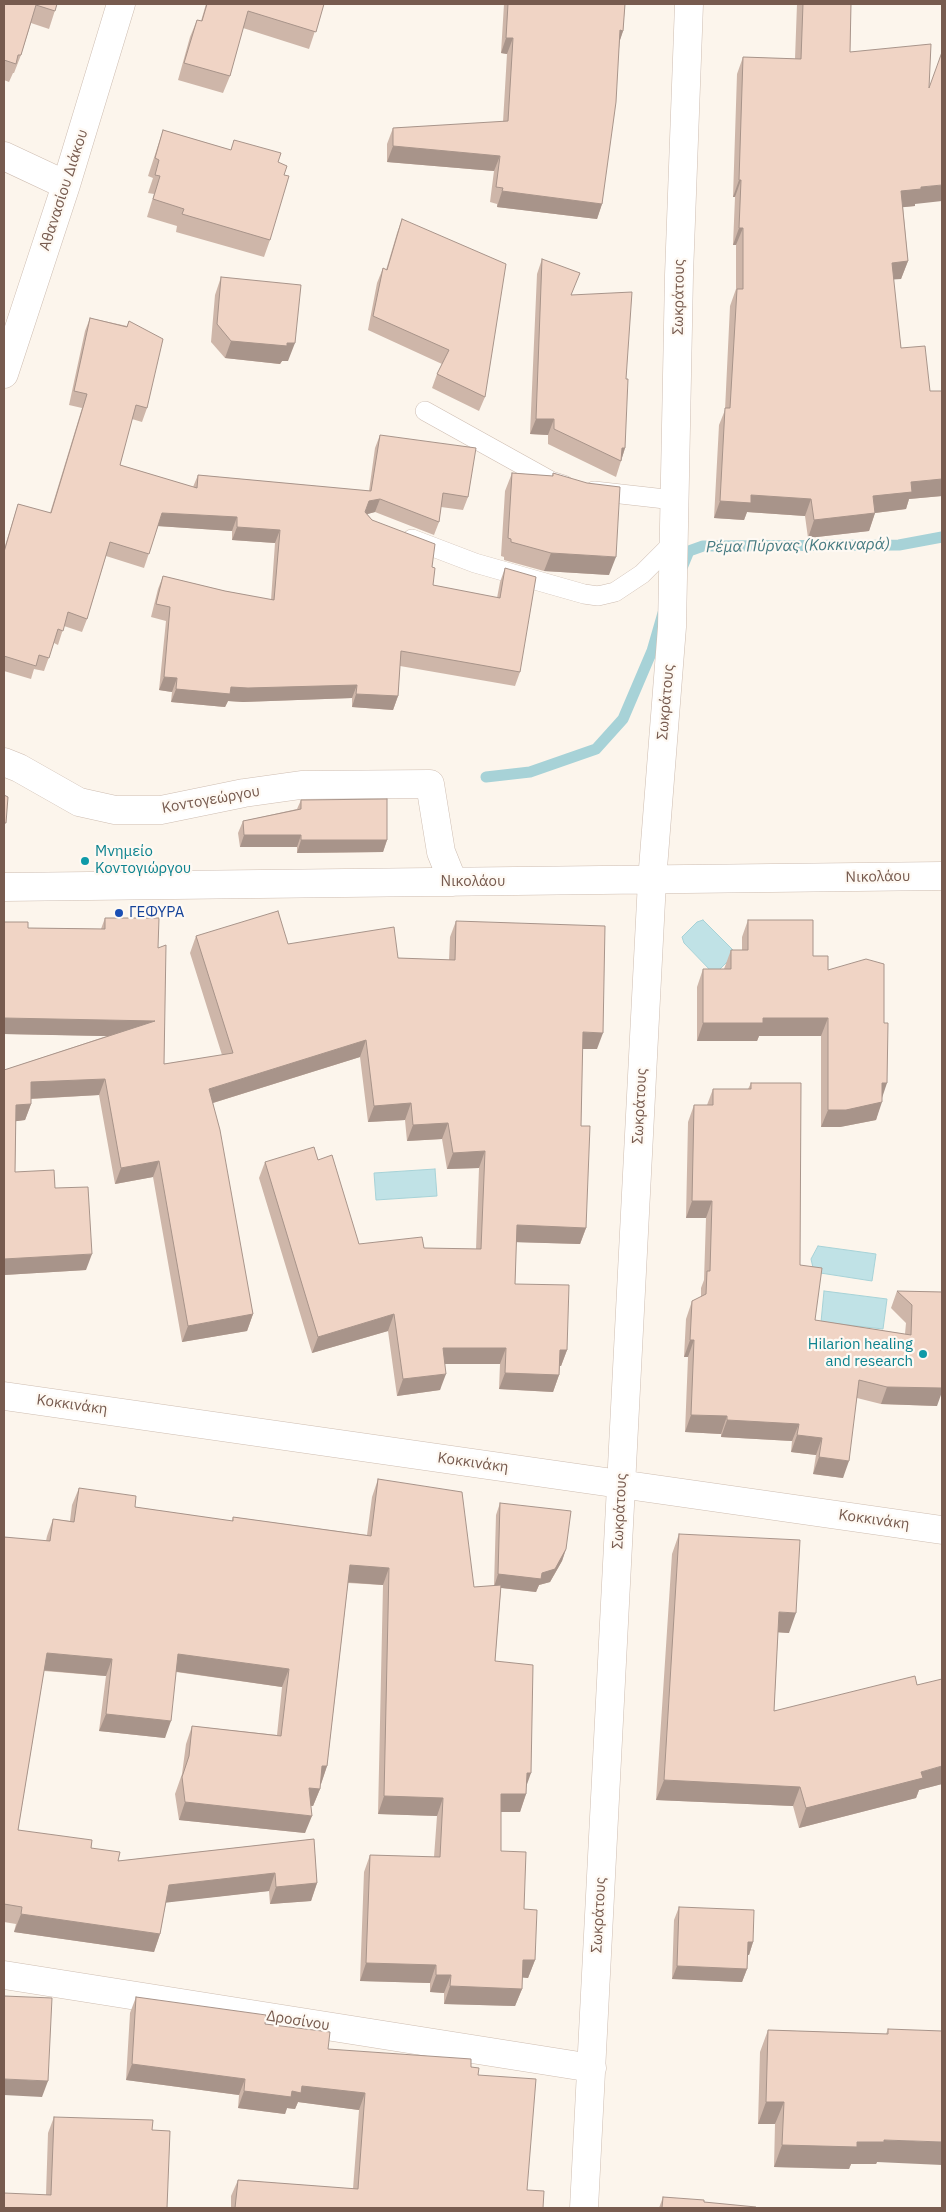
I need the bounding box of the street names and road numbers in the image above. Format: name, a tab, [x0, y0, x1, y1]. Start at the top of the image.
street label: Αθανασίου Διάκου	[36, 127, 92, 253]
street label: Σωκράτους	[669, 259, 689, 335]
street label: Σωκράτους	[654, 663, 678, 741]
street label: Κοντογεώργου	[160, 782, 262, 818]
street label: Νικολάου	[845, 867, 911, 887]
street label: Νικολάου	[441, 873, 505, 891]
street label: Σωκράτους	[629, 1068, 651, 1144]
street label: Κοκκινάκη	[35, 1391, 109, 1419]
street label: Κοκκινάκη	[436, 1449, 510, 1477]
street label: Σωκράτους	[609, 1473, 631, 1549]
street label: Κοκκινάκη	[837, 1506, 911, 1534]
street label: Σωκράτους	[588, 1877, 610, 1953]
street label: Δροσίνου	[265, 2007, 331, 2035]

